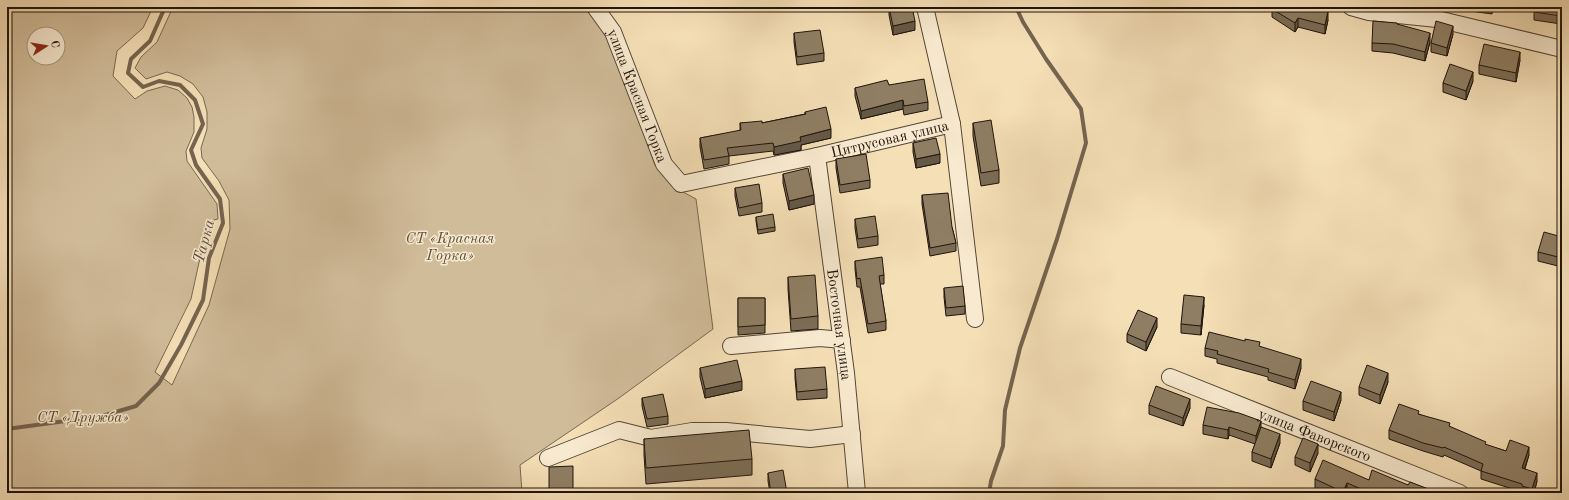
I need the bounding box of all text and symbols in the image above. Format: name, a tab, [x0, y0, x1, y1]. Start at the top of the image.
north arrow	[26, 26, 66, 66]
street label: улица Красная Горка	[604, 27, 669, 166]
text: С	[48, 40, 60, 49]
street label: Цитрусовая улица	[829, 119, 951, 161]
water label: Тарка	[191, 218, 219, 265]
park label: СТ «Красная Горка»	[406, 232, 494, 264]
street label: Восточная улица	[823, 268, 853, 382]
street label: улица Фаворского	[1256, 407, 1373, 466]
park label: СТ «Дружба»	[37, 410, 129, 426]

